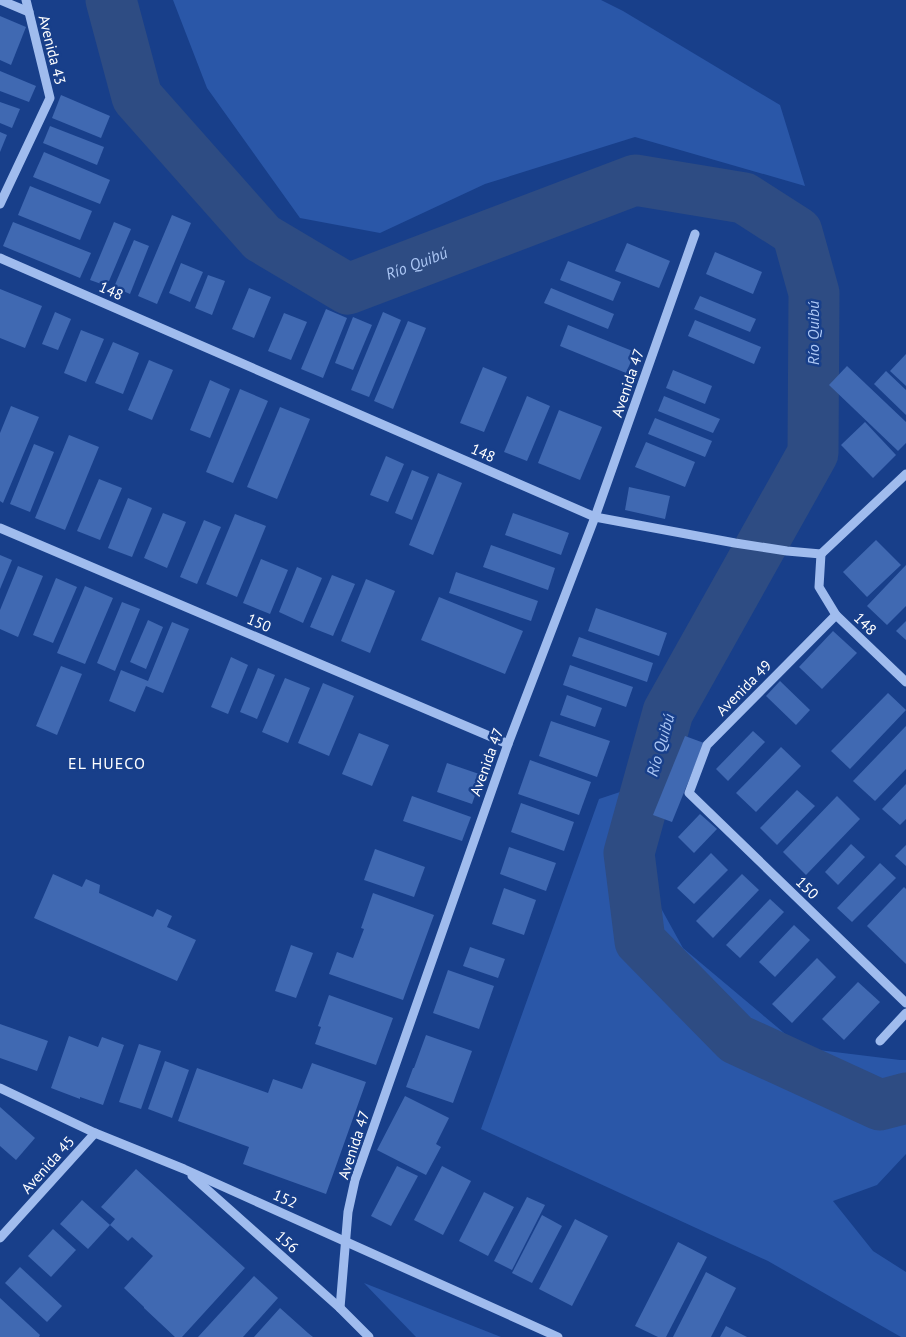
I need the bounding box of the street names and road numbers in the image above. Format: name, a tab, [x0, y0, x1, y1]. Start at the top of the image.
street label: Avenida 43	[35, 13, 70, 87]
street label: 148	[96, 277, 126, 304]
street label: Avenida 47	[607, 346, 648, 420]
street label: 148	[468, 439, 498, 466]
street label: 148	[850, 608, 881, 639]
street label: 150	[244, 609, 274, 636]
street label: Avenida 49	[712, 656, 775, 719]
street label: Avenida 47	[465, 725, 508, 798]
street label: 150	[792, 872, 823, 903]
street label: Avenida 47	[334, 1108, 374, 1182]
street label: Avenida 45	[17, 1132, 78, 1197]
street label: 152	[270, 1185, 300, 1212]
street label: 156	[272, 1226, 303, 1257]

